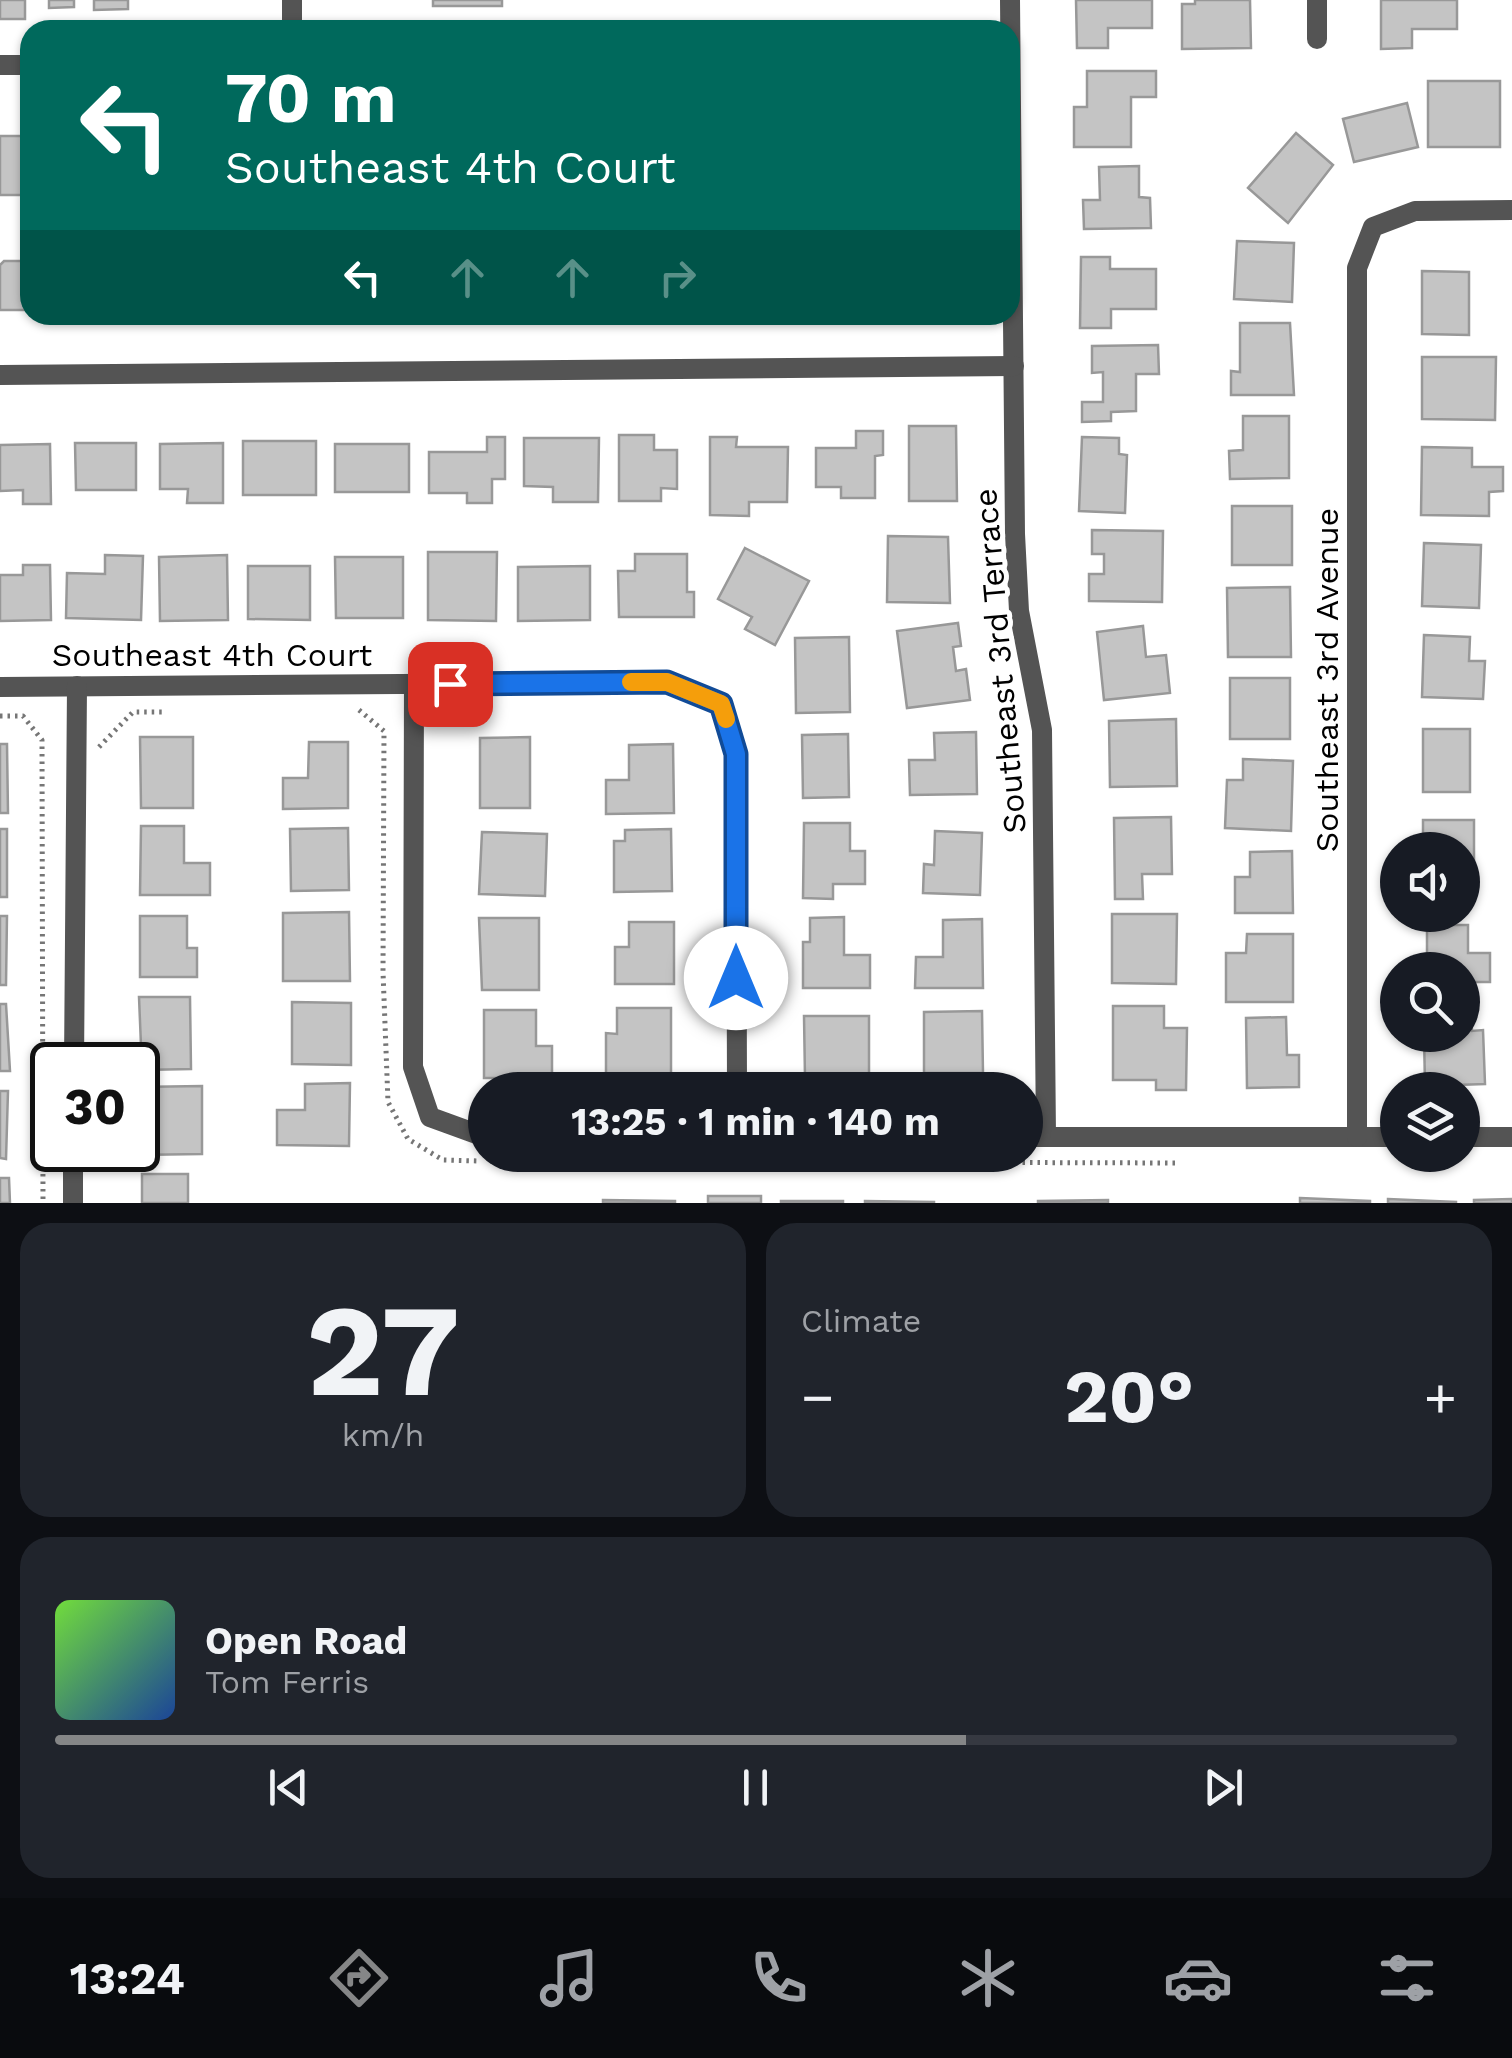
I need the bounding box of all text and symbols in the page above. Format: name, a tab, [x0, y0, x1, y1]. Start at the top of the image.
text: 70 m	[225, 57, 397, 139]
icon: left	[60, 60, 190, 190]
text: Southeast 4th Court	[225, 141, 676, 194]
icon: left	[335, 250, 390, 305]
icon: ahead	[440, 250, 495, 305]
icon: ahead	[545, 250, 600, 305]
icon: right	[650, 250, 705, 305]
street label: Southeast 3rd Terrace	[966, 487, 1034, 835]
street label: Southeast 3rd Avenue	[1308, 508, 1346, 852]
street label: Southeast 4th Court	[52, 636, 372, 674]
pin	[408, 642, 493, 727]
icon: arrive	[423, 657, 478, 712]
map controls	[1380, 832, 1480, 1172]
button: sound	[1380, 832, 1480, 932]
position arrow	[684, 926, 788, 1030]
button: search	[1380, 952, 1480, 1052]
speed limit sign: 30	[30, 1042, 160, 1172]
button: layers	[1380, 1072, 1480, 1172]
text: 13:25 · 1 min · 140 m	[571, 1100, 940, 1144]
text: 27	[306, 1274, 460, 1427]
text: Climate	[801, 1302, 921, 1340]
text: 20°	[1064, 1352, 1194, 1440]
text: −	[801, 1365, 834, 1429]
text: +	[1424, 1365, 1457, 1429]
text: km/h	[342, 1416, 424, 1454]
text: Open Road	[205, 1619, 407, 1663]
text: Tom Ferris	[205, 1663, 369, 1701]
icon: previous	[261, 1760, 316, 1815]
icon: pause	[728, 1760, 783, 1815]
icon: next	[1196, 1760, 1251, 1815]
icon: directions	[324, 1943, 394, 2013]
icon: music	[534, 1943, 604, 2013]
icon: phone	[744, 1943, 814, 2013]
icon: climate	[953, 1943, 1023, 2013]
icon: car	[1163, 1943, 1233, 2013]
icon: filters	[1372, 1943, 1442, 2013]
text: 13:24	[70, 1952, 185, 2005]

